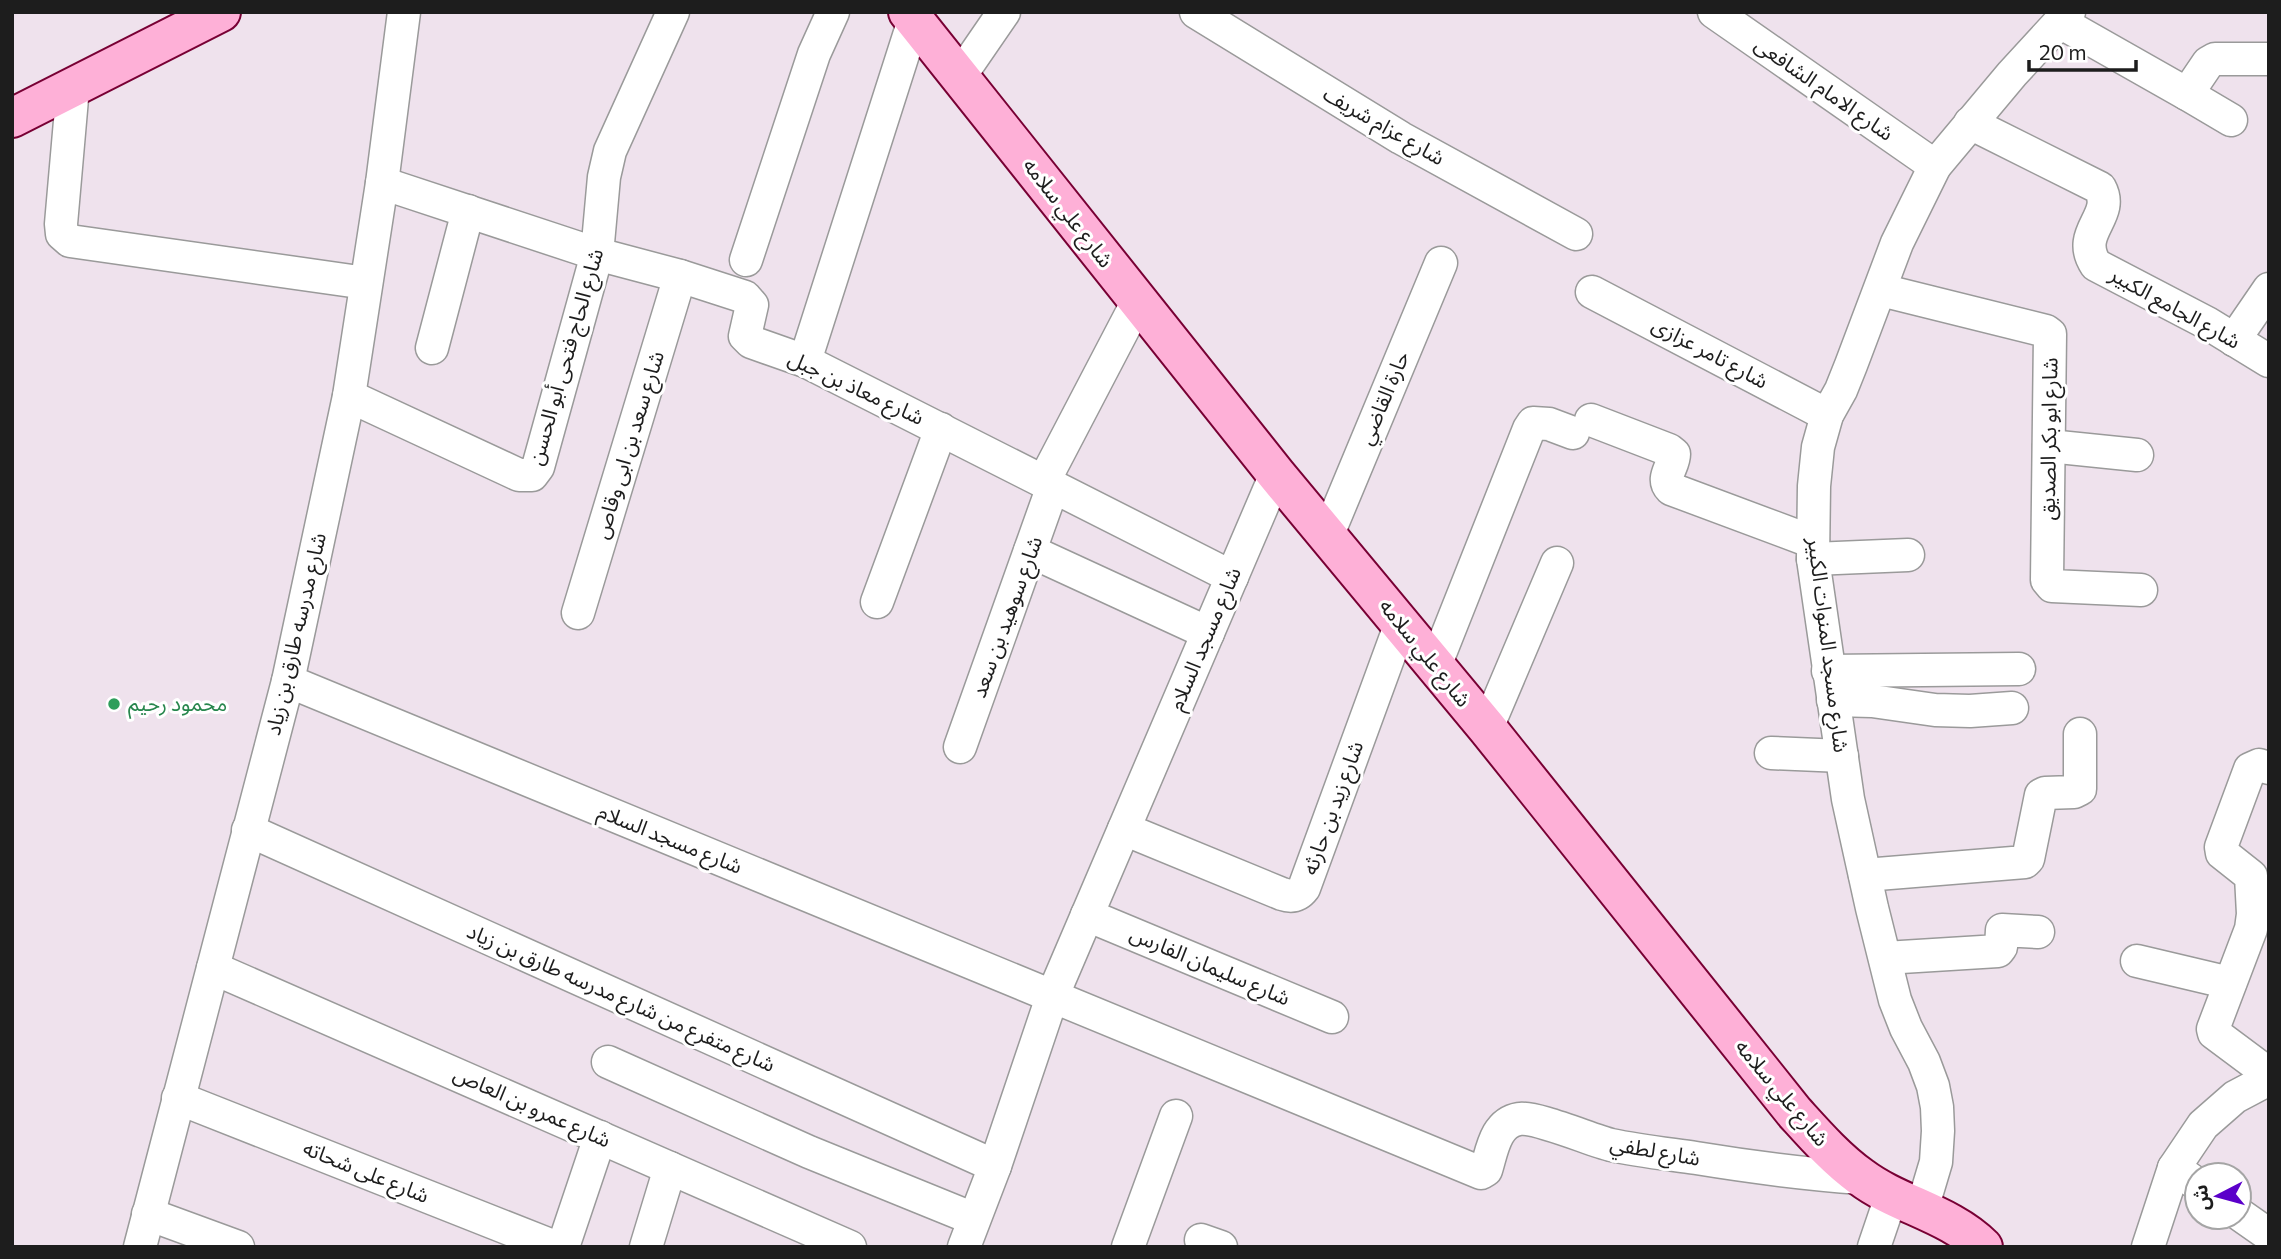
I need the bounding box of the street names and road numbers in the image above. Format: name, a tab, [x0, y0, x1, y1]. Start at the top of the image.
street label: شارع الامام الشافعى	[1748, 31, 1899, 149]
street label: شارع عزام شريف	[1317, 80, 1450, 174]
street label: شارع علي سلامه	[1015, 153, 1120, 275]
street label: شارع الحاج فتحى أبو الحسن	[522, 246, 611, 469]
street label: شارع الجامع الكبير	[2103, 260, 2245, 356]
street label: شارع تامر عزازى	[1647, 311, 1773, 396]
street label: شارع معاذ بن جبل	[783, 344, 929, 433]
street label: حارة القاضي	[1352, 347, 1418, 450]
street label: شارع سعد بن ابى وقاص	[587, 348, 672, 543]
street label: شارع ابو بكر الصديق	[2034, 357, 2065, 521]
street label: شارع مدرسه طارق بن زياد	[259, 530, 334, 738]
street label: شارع سوهيد بن سعد	[965, 532, 1050, 702]
street label: شارع مسجد المنوات الكبير	[1800, 535, 1855, 754]
street label: شارع مسجد السلام	[1162, 563, 1250, 716]
street label: شارع علي سلامه	[1371, 593, 1477, 714]
street label: شارع زيد بن حارثه	[1296, 737, 1371, 879]
street label: شارع مسجد السلام	[593, 797, 746, 883]
street label: شارع متفرع من شارع مدرسه طارق بن زياد	[462, 917, 780, 1080]
street label: شارع سليمان الفارس	[1125, 920, 1294, 1013]
street label: شارع علي سلامه	[1728, 1034, 1835, 1154]
street label: شارع عمرو بن العاص	[449, 1060, 615, 1155]
street label: شارع لطفي	[1607, 1129, 1702, 1175]
street label: شارع على شحاته	[298, 1134, 433, 1211]

